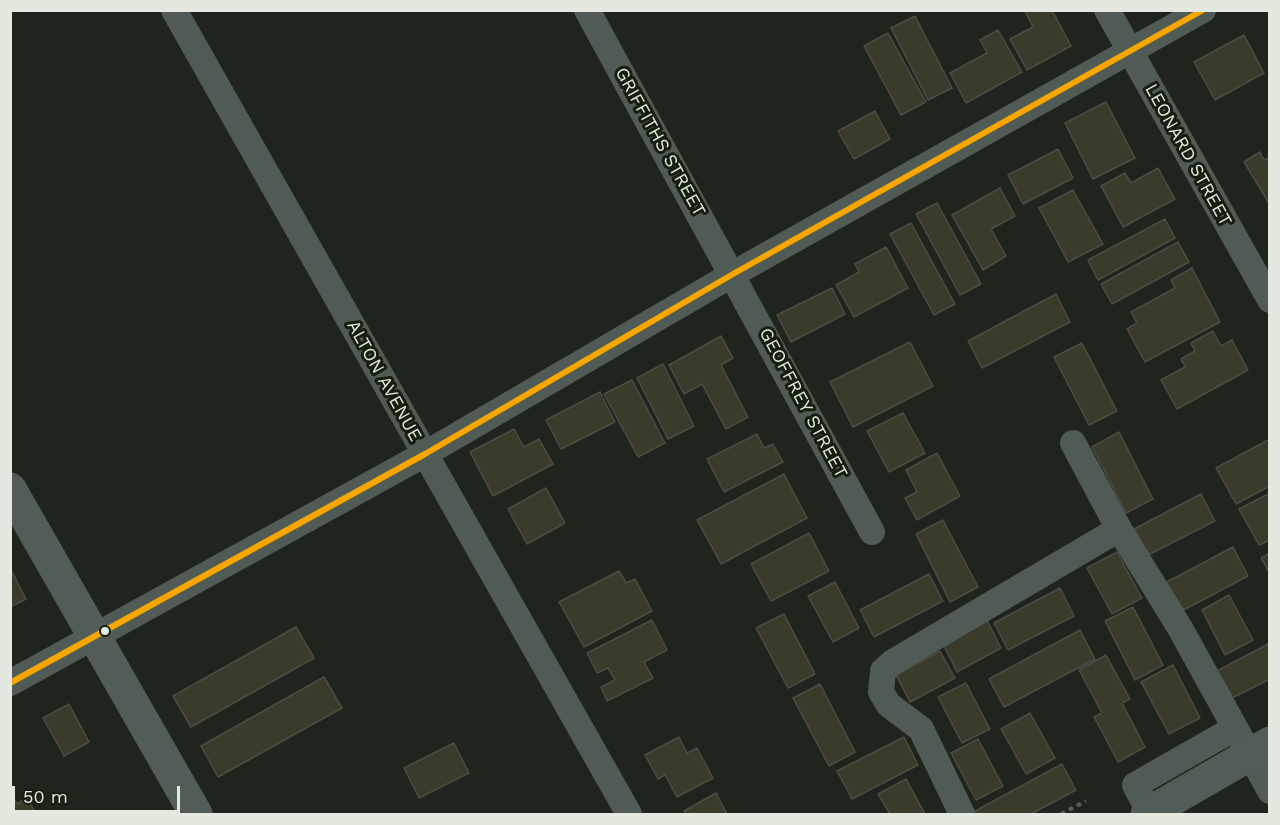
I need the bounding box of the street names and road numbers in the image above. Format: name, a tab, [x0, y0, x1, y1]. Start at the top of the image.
street label: GRIFFITHS STREET	[610, 64, 710, 220]
street label: LEONARD STREET	[1140, 80, 1236, 230]
street label: ALTON AVENUE	[342, 317, 426, 445]
street label: GEOFFREY STREET	[754, 324, 852, 482]

